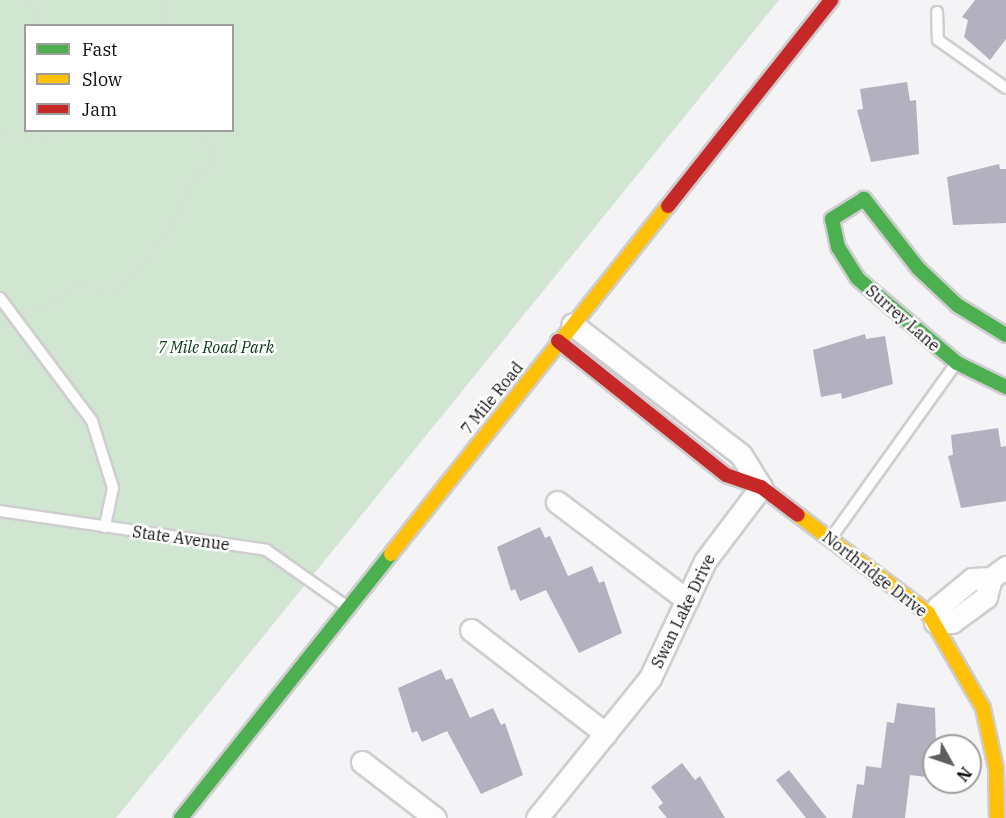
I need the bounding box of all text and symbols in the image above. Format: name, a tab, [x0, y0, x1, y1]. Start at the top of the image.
legend	[24, 24, 234, 132]
text: Fast	[82, 38, 117, 61]
text: Slow	[82, 68, 122, 91]
text: Jam	[82, 98, 117, 121]
street label: Surrey Lane	[862, 281, 944, 355]
park label: 7 Mile Road Park	[158, 337, 274, 357]
street label: 7 Mile Road	[457, 358, 527, 438]
street label: State Avenue	[131, 522, 231, 554]
street label: Northridge Drive	[819, 527, 931, 621]
street label: Swan Lake Drive	[647, 551, 719, 671]
north arrow	[922, 734, 982, 794]
text: N	[953, 763, 976, 786]

